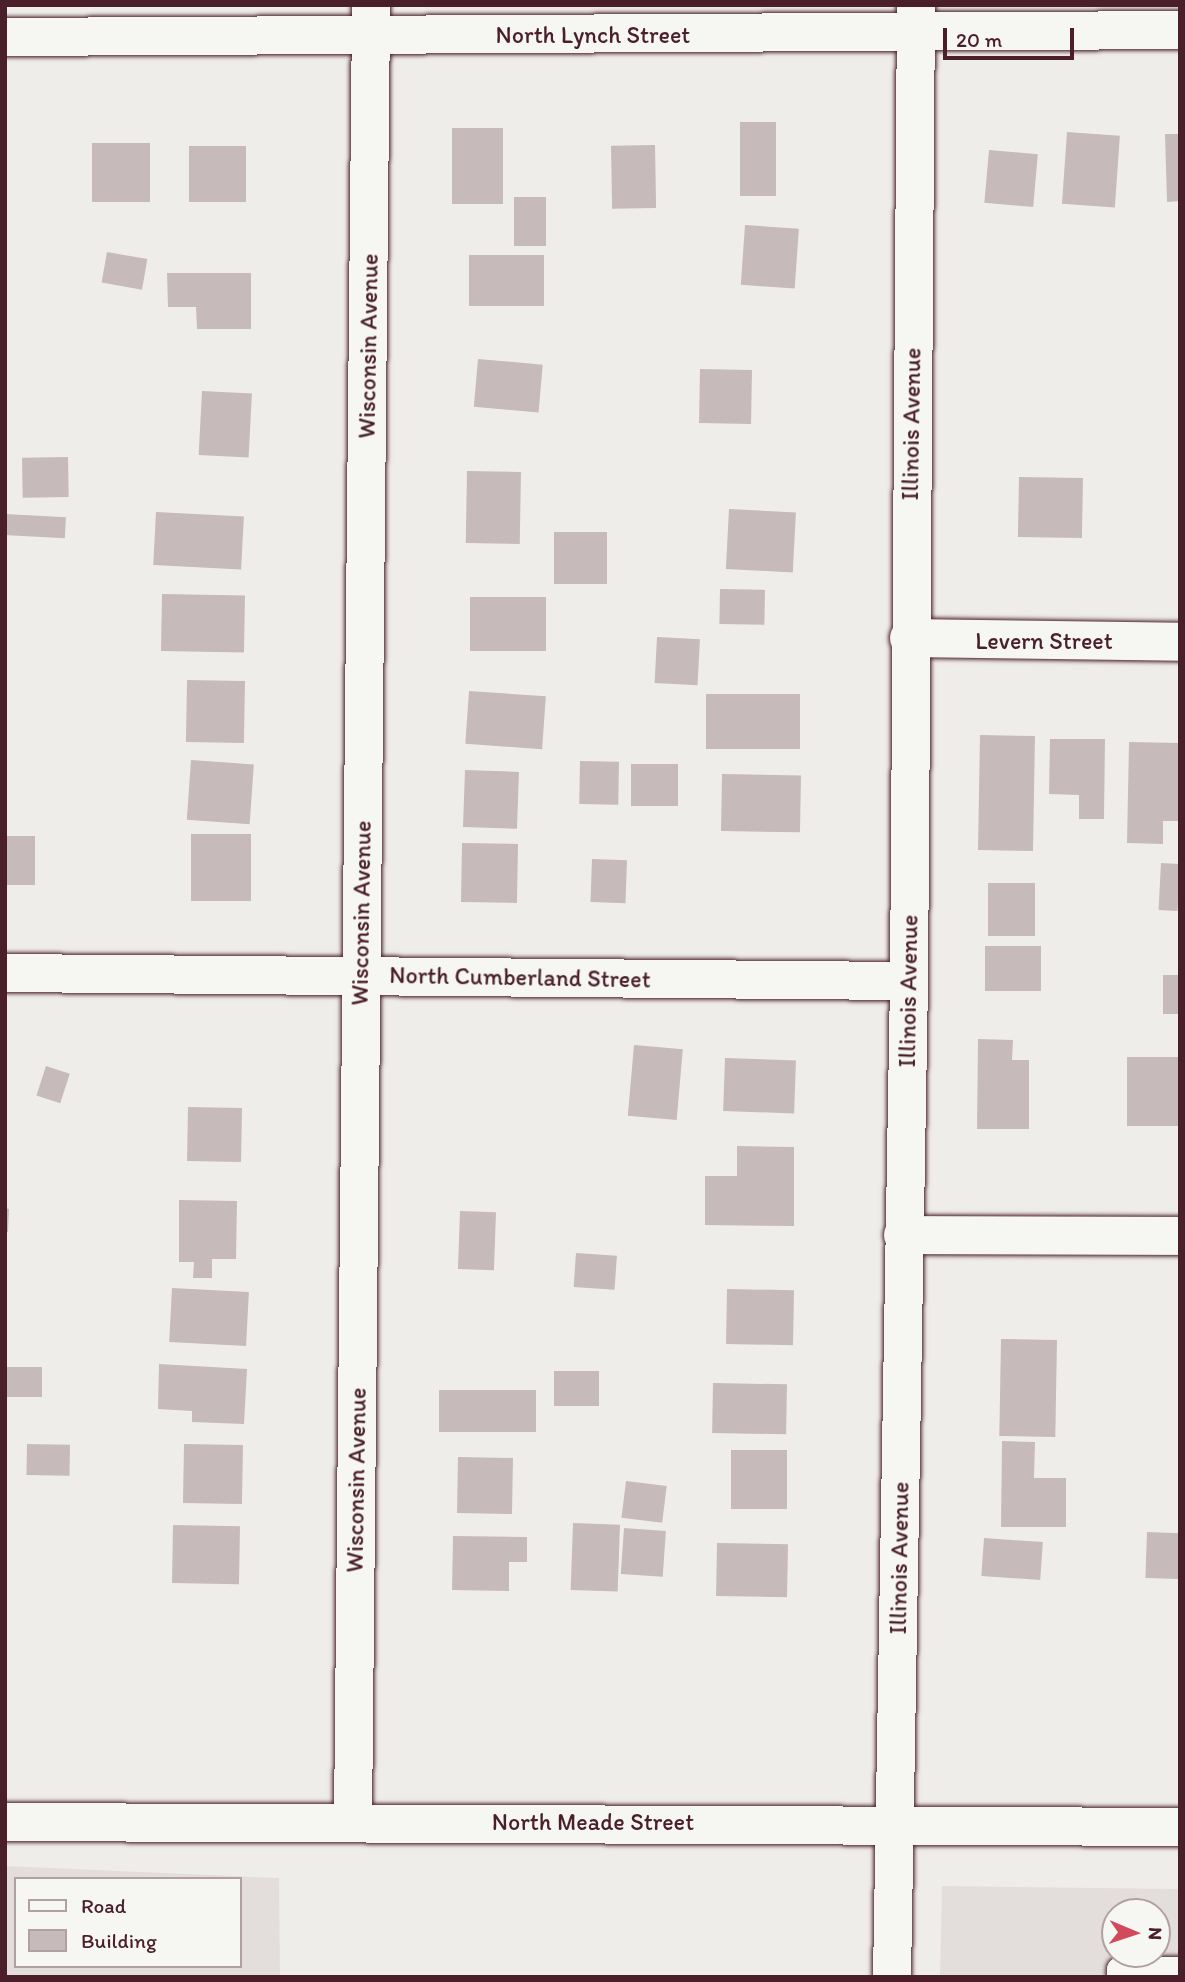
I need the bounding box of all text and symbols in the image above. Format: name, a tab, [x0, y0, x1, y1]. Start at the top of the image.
scale bar	[947, 14, 1078, 58]
street label: North Lynch Street	[496, 21, 690, 49]
text: 20 m	[956, 27, 1002, 52]
street label: Wisconsin Avenue	[352, 254, 384, 438]
street label: Illinois Avenue	[895, 348, 927, 500]
street label: Levern Street	[975, 627, 1113, 655]
street label: Wisconsin Avenue	[345, 821, 377, 1005]
street label: Illinois Avenue	[892, 915, 924, 1067]
street label: North Cumberland Street	[389, 960, 651, 994]
street label: Wisconsin Avenue	[340, 1388, 372, 1572]
street label: Illinois Avenue	[883, 1482, 915, 1634]
street label: North Meade Street	[493, 1808, 693, 1836]
legend	[14, 1877, 242, 1968]
text: Road	[81, 1893, 126, 1918]
north arrow	[1101, 1898, 1171, 1968]
text: N	[1144, 1927, 1167, 1940]
text: Building	[81, 1928, 157, 1953]

